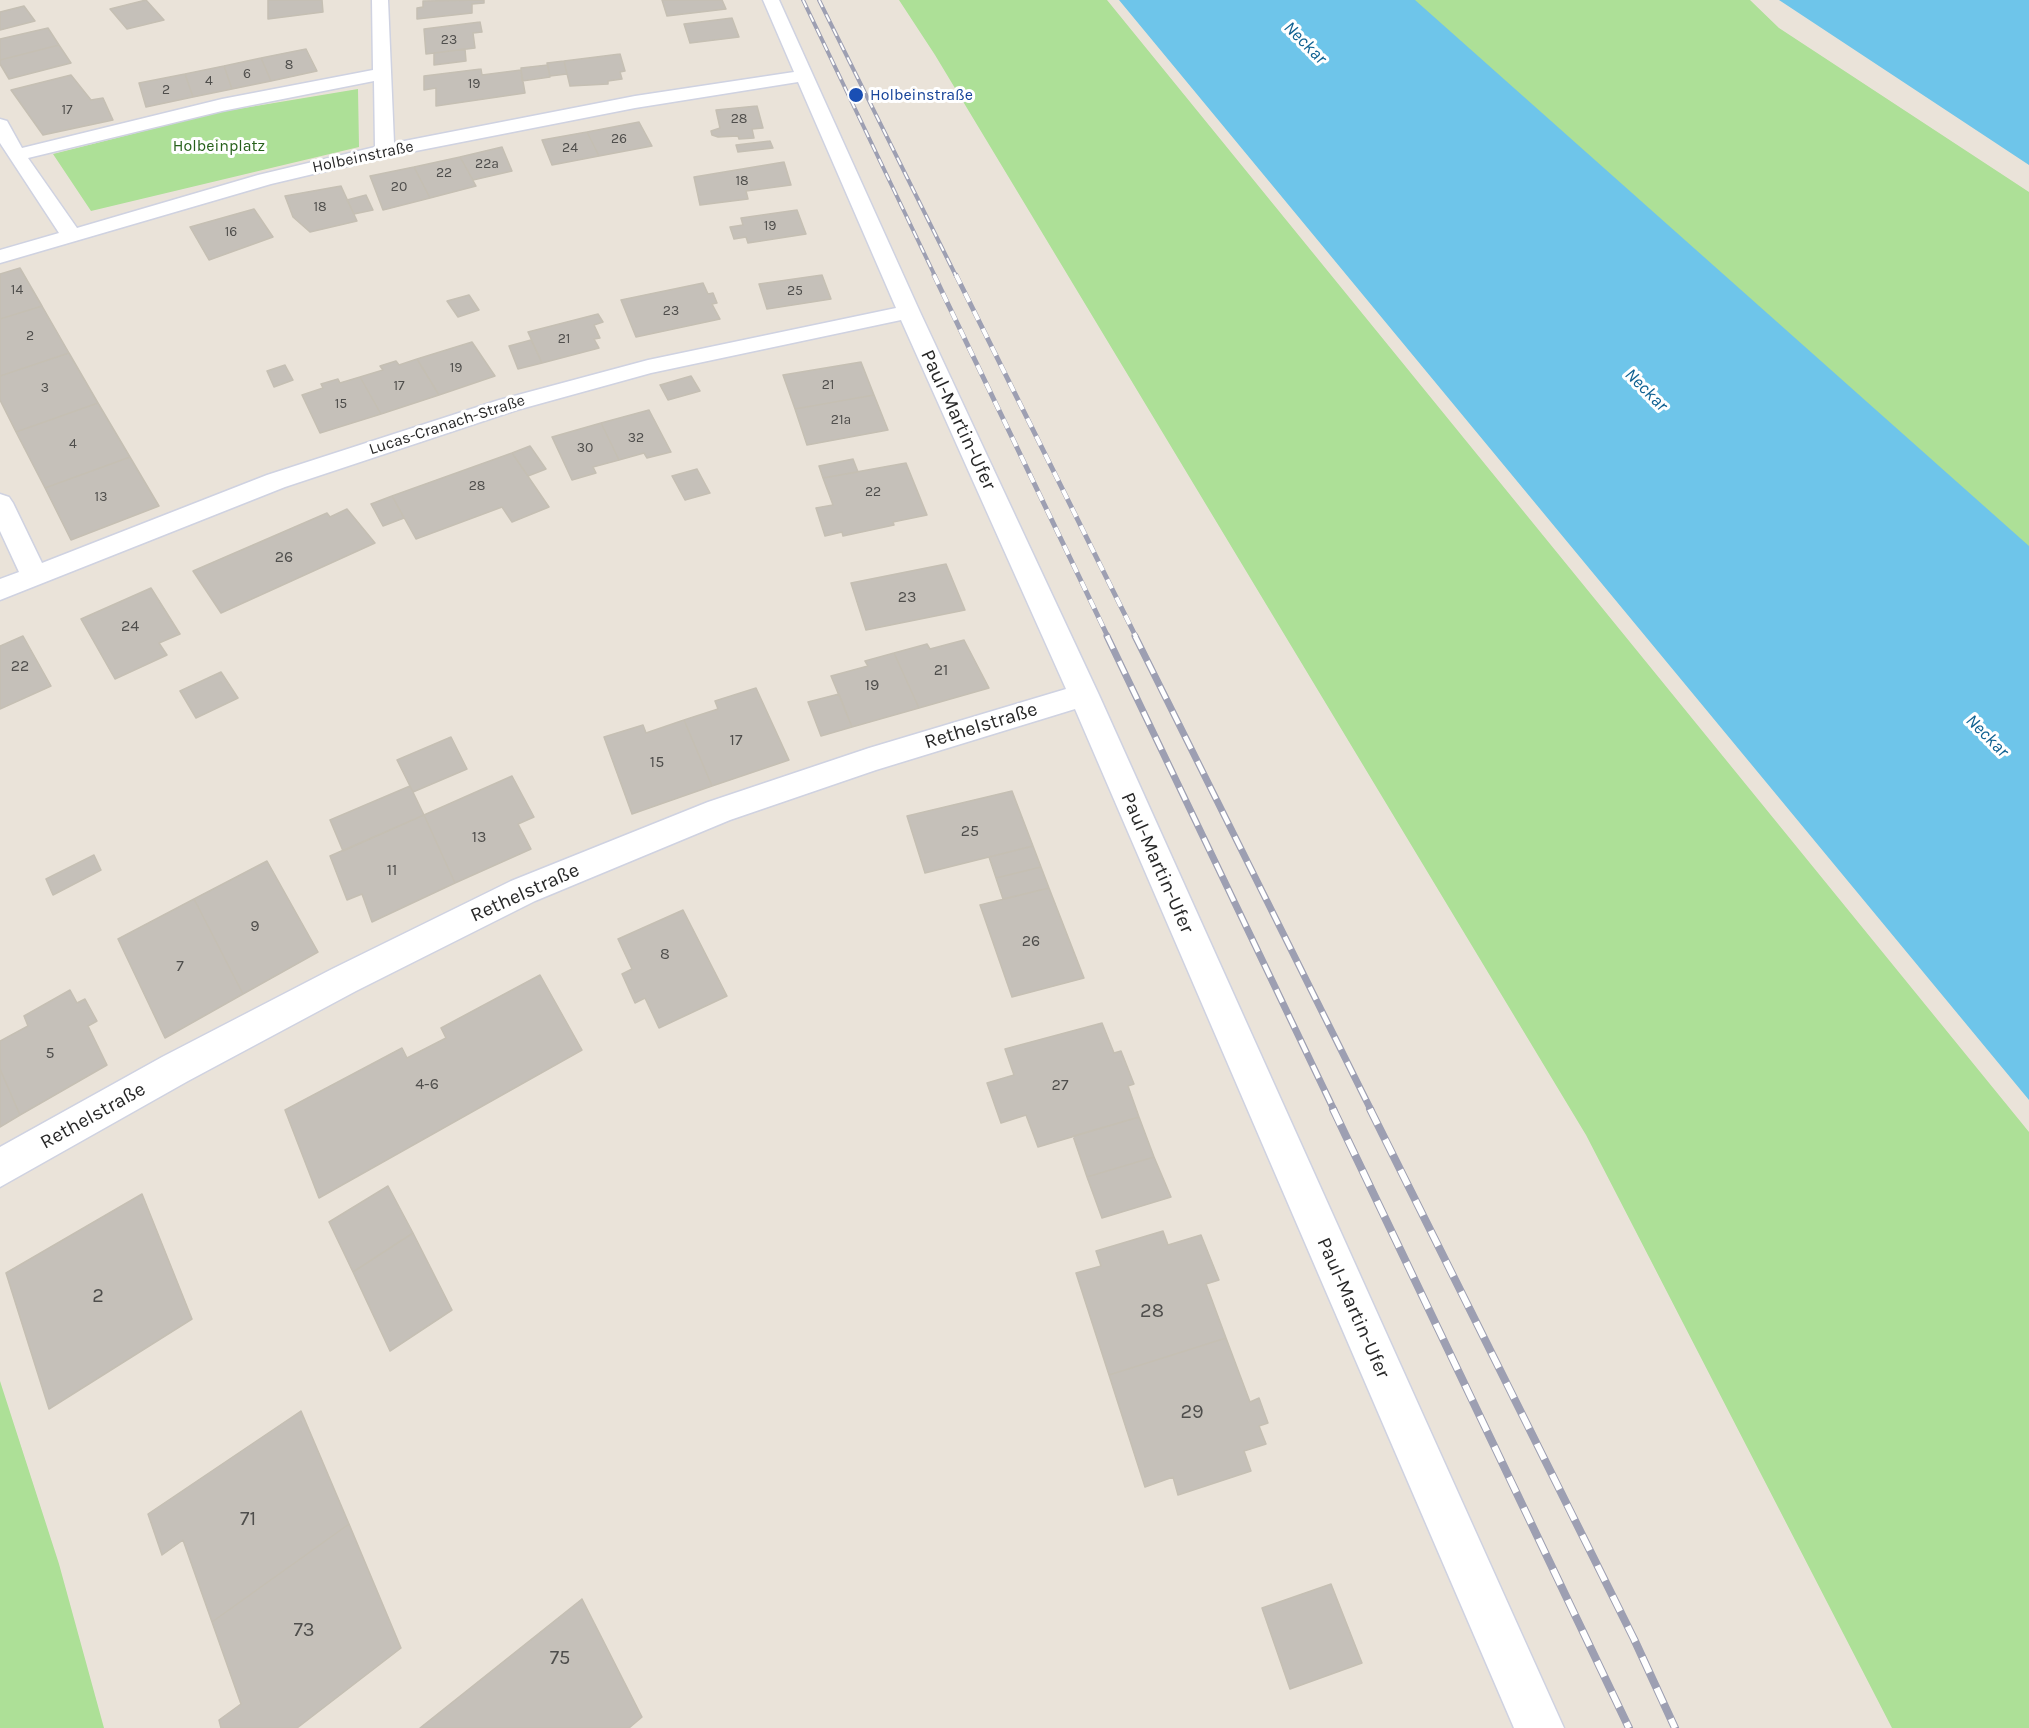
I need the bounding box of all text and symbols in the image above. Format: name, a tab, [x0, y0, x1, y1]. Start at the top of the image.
water label: Neckar	[1279, 17, 1331, 69]
house number: 23	[441, 32, 457, 48]
house number: 8	[285, 57, 293, 73]
house number: 6	[243, 66, 251, 82]
house number: 4	[205, 73, 213, 89]
house number: 19	[468, 76, 480, 92]
house number: 2	[162, 82, 170, 98]
place label: Holbeinstraße	[870, 85, 973, 105]
marker: Holbeinstraße	[847, 86, 865, 104]
house number: 17	[61, 102, 73, 118]
house number: 28	[731, 111, 747, 127]
house number: 26	[611, 131, 627, 147]
park label: Holbeinplatz	[173, 136, 265, 156]
street label: Holbeinstraße	[311, 137, 415, 177]
house number: 24	[562, 140, 578, 156]
house number: 22a	[475, 156, 499, 172]
house number: 22	[436, 165, 452, 181]
house number: 18	[735, 173, 749, 189]
house number: 20	[391, 179, 407, 195]
house number: 18	[313, 199, 327, 215]
house number: 19	[764, 218, 776, 234]
house number: 16	[225, 224, 237, 240]
house number: 14	[11, 282, 23, 298]
house number: 25	[787, 283, 803, 299]
house number: 23	[663, 303, 679, 319]
house number: 2	[26, 328, 34, 344]
house number: 21	[558, 331, 570, 347]
street label: Paul-Martin-Ufer	[915, 346, 1001, 494]
house number: 19	[450, 360, 462, 376]
water label: Neckar	[1620, 364, 1672, 416]
house number: 21	[822, 377, 834, 393]
house number: 17	[393, 378, 405, 394]
house number: 3	[41, 380, 49, 396]
street label: Lucas-Cranach-Straße	[367, 391, 527, 459]
house number: 15	[335, 396, 347, 412]
house number: 21a	[831, 412, 851, 428]
house number: 32	[628, 430, 644, 446]
house number: 4	[69, 436, 77, 452]
house number: 30	[577, 440, 593, 456]
house number: 28	[469, 478, 485, 494]
house number: 22	[865, 484, 881, 500]
house number: 13	[95, 489, 107, 505]
house number: 26	[275, 547, 293, 567]
house number: 23	[898, 587, 916, 607]
house number: 24	[121, 616, 139, 636]
house number: 22	[11, 656, 29, 676]
house number: 21	[934, 660, 948, 680]
house number: 19	[865, 675, 879, 695]
street label: Rethelstraße	[922, 697, 1040, 755]
water label: Neckar	[1961, 710, 2013, 762]
house number: 17	[730, 730, 742, 750]
house number: 15	[650, 752, 664, 772]
street label: Paul-Martin-Ufer	[1115, 789, 1199, 937]
house number: 25	[961, 821, 979, 841]
house number: 13	[472, 827, 486, 847]
street label: Rethelstraße	[467, 858, 583, 928]
house number: 11	[387, 860, 397, 880]
house number: 9	[250, 916, 260, 936]
house number: 26	[1022, 931, 1040, 951]
house number: 8	[660, 944, 670, 964]
house number: 7	[176, 956, 184, 976]
house number: 5	[45, 1043, 55, 1063]
house number: 4-6	[415, 1074, 439, 1094]
house number: 27	[1052, 1075, 1068, 1095]
street label: Rethelstraße	[36, 1077, 150, 1155]
street label: Paul-Martin-Ufer	[1311, 1234, 1395, 1382]
house number: 2	[92, 1284, 104, 1308]
house number: 28	[1140, 1299, 1164, 1323]
house number: 29	[1180, 1400, 1204, 1424]
house number: 71	[240, 1507, 256, 1531]
house number: 73	[293, 1618, 315, 1642]
house number: 75	[550, 1646, 570, 1670]

